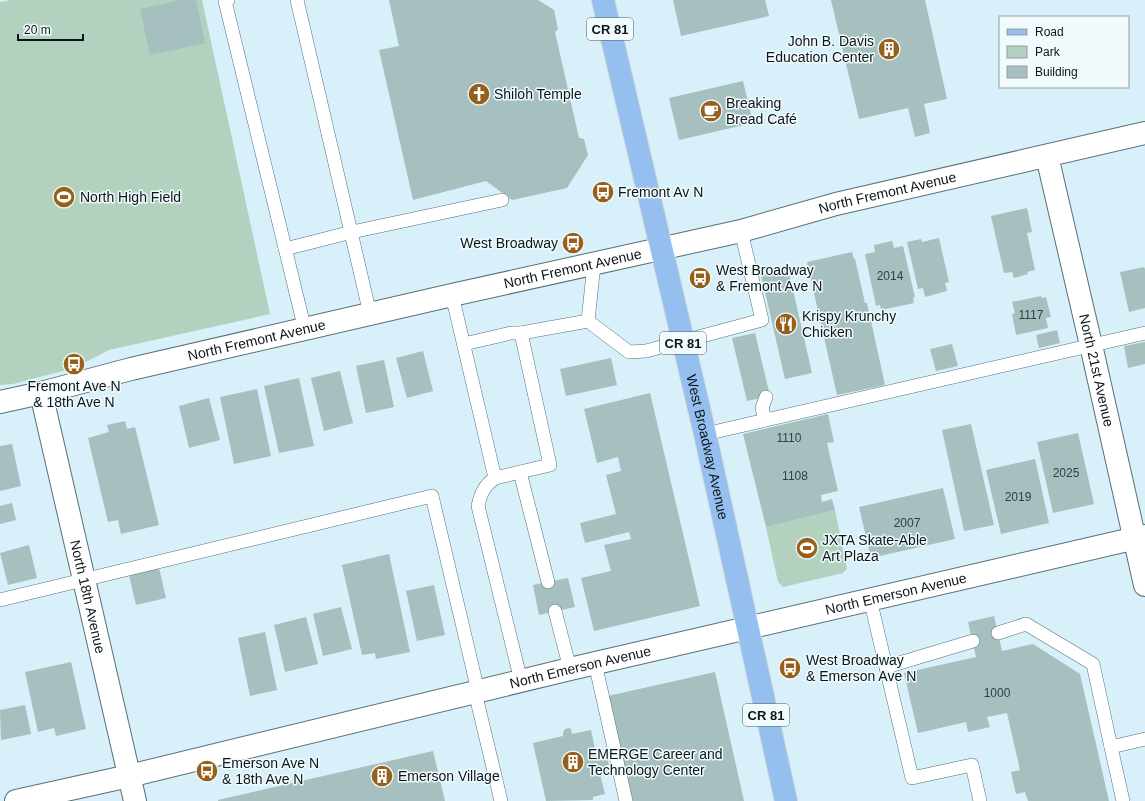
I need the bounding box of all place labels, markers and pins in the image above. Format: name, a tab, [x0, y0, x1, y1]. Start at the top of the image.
place label: John B. Davis Education Center	[766, 33, 874, 65]
building icon: John B. Davis Education Center	[876, 36, 902, 62]
church icon: Shiloh Temple	[466, 81, 492, 107]
place label: Shiloh Temple	[494, 86, 582, 102]
place label: Breaking Bread Café	[726, 95, 797, 127]
cafe icon: Breaking Bread Café	[698, 98, 724, 124]
bus stop icon: Fremont Av N	[590, 179, 616, 205]
sports icon: North High Field	[51, 184, 77, 210]
place label: Fremont Av N	[618, 184, 703, 200]
place label: North High Field	[80, 189, 181, 205]
bus stop icon: West Broadway	[560, 230, 586, 256]
place label: West Broadway	[460, 235, 558, 251]
place label: West Broadway & Fremont Ave N	[716, 262, 822, 294]
bus stop icon: West Broadway & Fremont Ave N	[687, 265, 713, 291]
place label: Krispy Krunchy Chicken	[802, 308, 896, 340]
restaurant icon: Krispy Krunchy Chicken	[773, 311, 799, 337]
bus stop icon: Fremont Ave N & 18th Ave N	[61, 351, 87, 377]
place label: Fremont Ave N & 18th Ave N	[27, 378, 121, 410]
place label: JXTA Skate-Able Art Plaza	[822, 532, 927, 564]
sports icon: JXTA Skate-Able Art Plaza	[794, 535, 820, 561]
place label: West Broadway & Emerson Ave N	[806, 652, 916, 684]
bus stop icon: West Broadway & Emerson Ave N	[777, 655, 803, 681]
place label: EMERGE Career and Technology Center	[588, 746, 723, 778]
building icon: EMERGE Career and Technology Center	[560, 749, 586, 775]
place label: Emerson Ave N & 18th Ave N	[222, 755, 319, 787]
bus stop icon: Emerson Ave N & 18th Ave N	[194, 758, 220, 784]
building icon: Emerson Village	[369, 763, 395, 789]
place label: Emerson Village	[398, 768, 500, 784]

